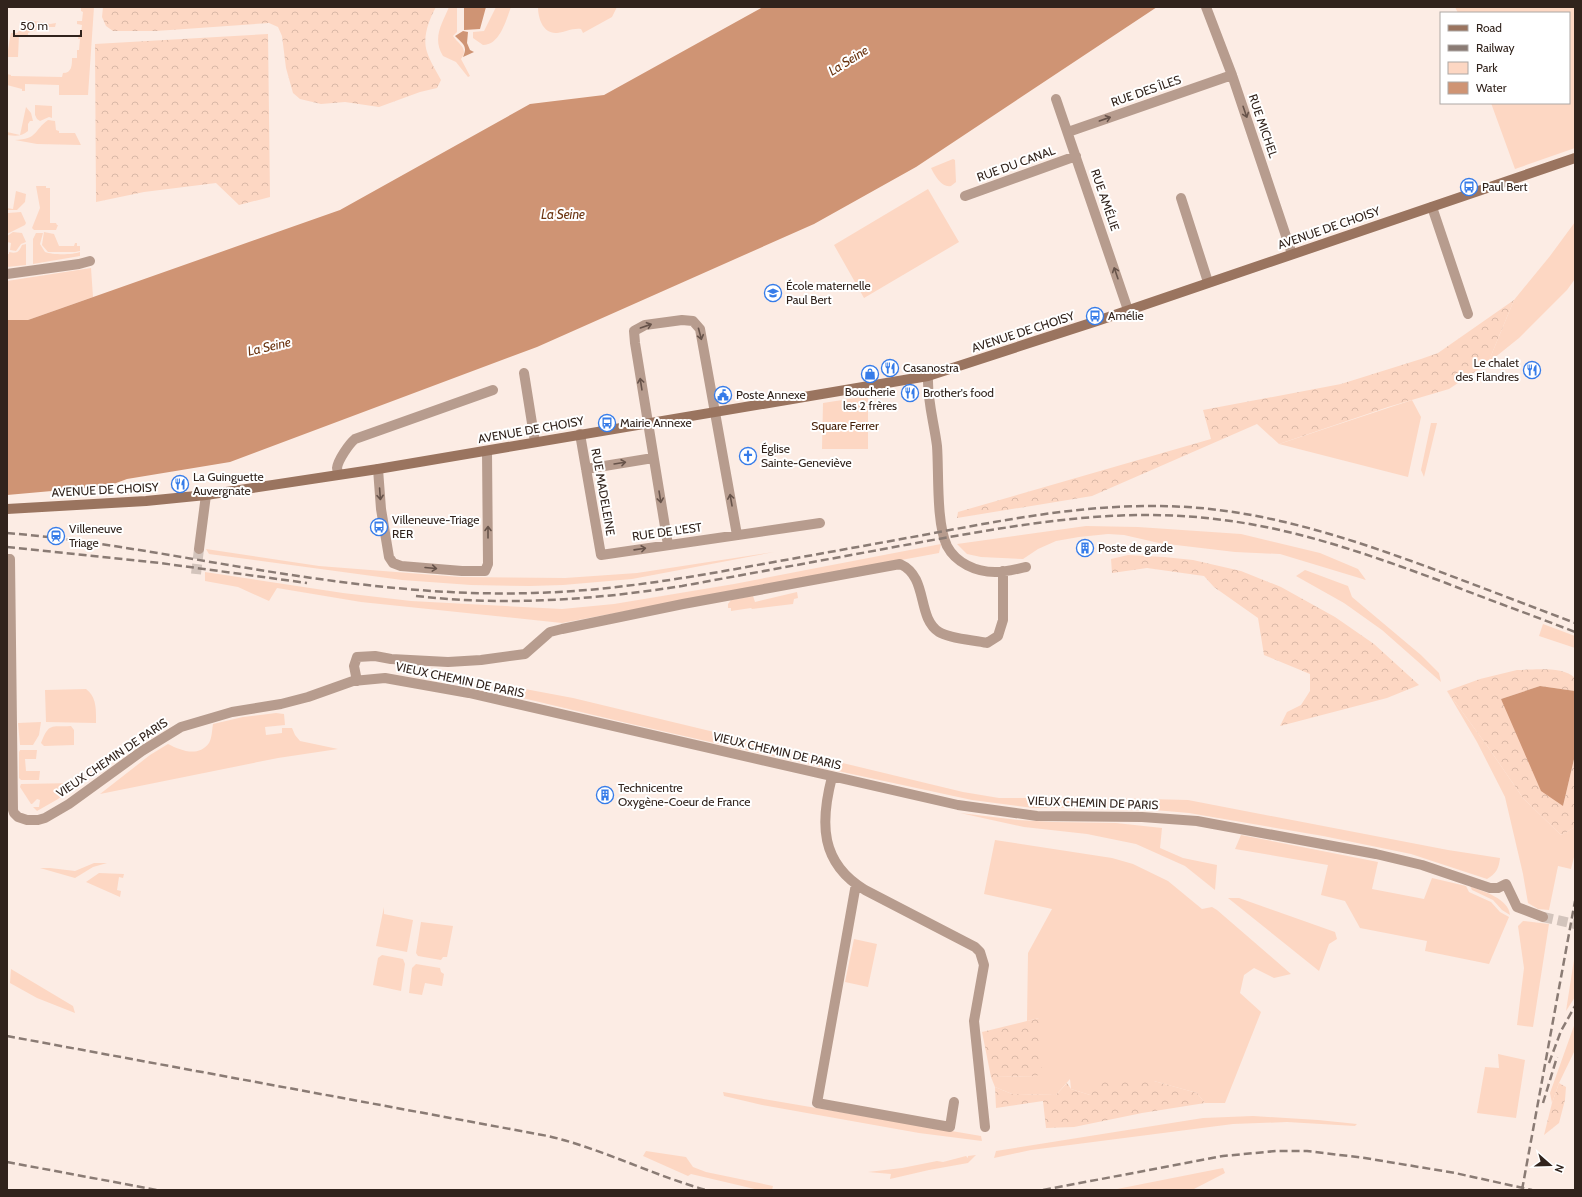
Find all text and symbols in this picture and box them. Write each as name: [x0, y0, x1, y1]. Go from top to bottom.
scale bar: [14, 12, 81, 38]
legend: [1440, 12, 1570, 104]
text: 50 m: [20, 18, 48, 33]
text: Road: [1476, 20, 1502, 35]
text: Railway: [1476, 40, 1514, 55]
water label: La Seine: [825, 42, 871, 78]
text: Park: [1476, 60, 1498, 75]
street label: RUE DES ÎLES: [1109, 72, 1183, 110]
text: Water: [1476, 80, 1507, 95]
street label: RUE MICHEL: [1246, 92, 1281, 160]
one-way arrow: [1241, 106, 1249, 118]
one-way arrow: [1098, 115, 1111, 122]
street label: RUE DU CANAL: [975, 142, 1057, 185]
street label: RUE AMÉLIE: [1088, 167, 1123, 233]
bus stop icon: Paul Bert: [1459, 177, 1479, 197]
place label: Paul Bert: [1482, 179, 1527, 194]
street label: AVENUE DE CHOISY: [1276, 203, 1382, 252]
water label: La Seine: [541, 206, 585, 222]
one-way arrow: [1111, 267, 1119, 279]
place label: École maternelle Paul Bert: [786, 278, 871, 307]
school or university icon: École maternelle Paul Bert: [763, 283, 783, 303]
bus stop icon: Amélie: [1085, 306, 1105, 326]
street label: AVENUE DE CHOISY: [969, 308, 1076, 355]
place label: Amélie: [1108, 308, 1144, 323]
one-way arrow: [639, 322, 652, 329]
one-way arrow: [697, 327, 704, 340]
water label: La Seine: [246, 333, 292, 359]
place label: Le chalet des Flandres: [1456, 355, 1519, 384]
restaurant icon: Casanostra: [880, 358, 900, 378]
place label: Casanostra: [903, 360, 959, 375]
restaurant icon: Le chalet des Flandres: [1522, 360, 1542, 380]
shop icon: Boucherie les 2 frères: [860, 364, 880, 384]
one-way arrow: [637, 378, 645, 391]
restaurant icon: Brother's food: [900, 383, 920, 403]
place label: Boucherie les 2 frères: [843, 384, 897, 413]
public building icon: Poste Annexe: [713, 385, 733, 405]
place label: Brother's food: [923, 385, 994, 400]
place label: Poste Annexe: [736, 387, 806, 402]
street label: AVENUE DE CHOISY: [477, 413, 585, 446]
bus stop icon: Mairie Annexe: [597, 413, 617, 433]
place label: Mairie Annexe: [620, 415, 692, 430]
park label: Square Ferrer: [811, 418, 879, 433]
place label: Église Sainte-Geneviève: [761, 441, 852, 470]
church icon: Église Sainte-Geneviève: [738, 446, 758, 466]
street label: RUE MADELEINE: [588, 447, 619, 537]
one-way arrow: [613, 459, 626, 467]
place label: La Guinguette Auvergnate: [193, 469, 264, 498]
restaurant icon: La Guinguette Auvergnate: [170, 474, 190, 494]
street label: AVENUE DE CHOISY: [51, 479, 159, 500]
one-way arrow: [377, 487, 384, 500]
one-way arrow: [656, 490, 664, 503]
one-way arrow: [727, 494, 735, 507]
place label: Villeneuve-Triage RER: [392, 512, 479, 541]
bus stop icon: Villeneuve-Triage RER: [369, 517, 389, 537]
street label: RUE DE L'EST: [631, 519, 703, 544]
place label: Villeneuve Triage: [69, 521, 122, 550]
station icon: Villeneuve Triage: [46, 526, 66, 546]
one-way arrow: [484, 526, 492, 539]
building icon: Poste de garde: [1075, 538, 1095, 558]
place label: Poste de garde: [1098, 540, 1173, 555]
one-way arrow: [633, 545, 646, 553]
one-way arrow: [424, 565, 437, 572]
street label: VIEUX CHEMIN DE PARIS: [394, 659, 526, 700]
street label: VIEUX CHEMIN DE PARIS: [53, 715, 170, 800]
street label: VIEUX CHEMIN DE PARIS: [712, 728, 843, 773]
place label: Technicentre Oxygène-Coeur de France: [618, 780, 751, 809]
building icon: Technicentre Oxygène-Coeur de France: [595, 785, 615, 805]
street label: VIEUX CHEMIN DE PARIS: [1027, 793, 1159, 812]
north arrow: [1530, 1145, 1570, 1185]
text: N: [1551, 1162, 1567, 1174]

